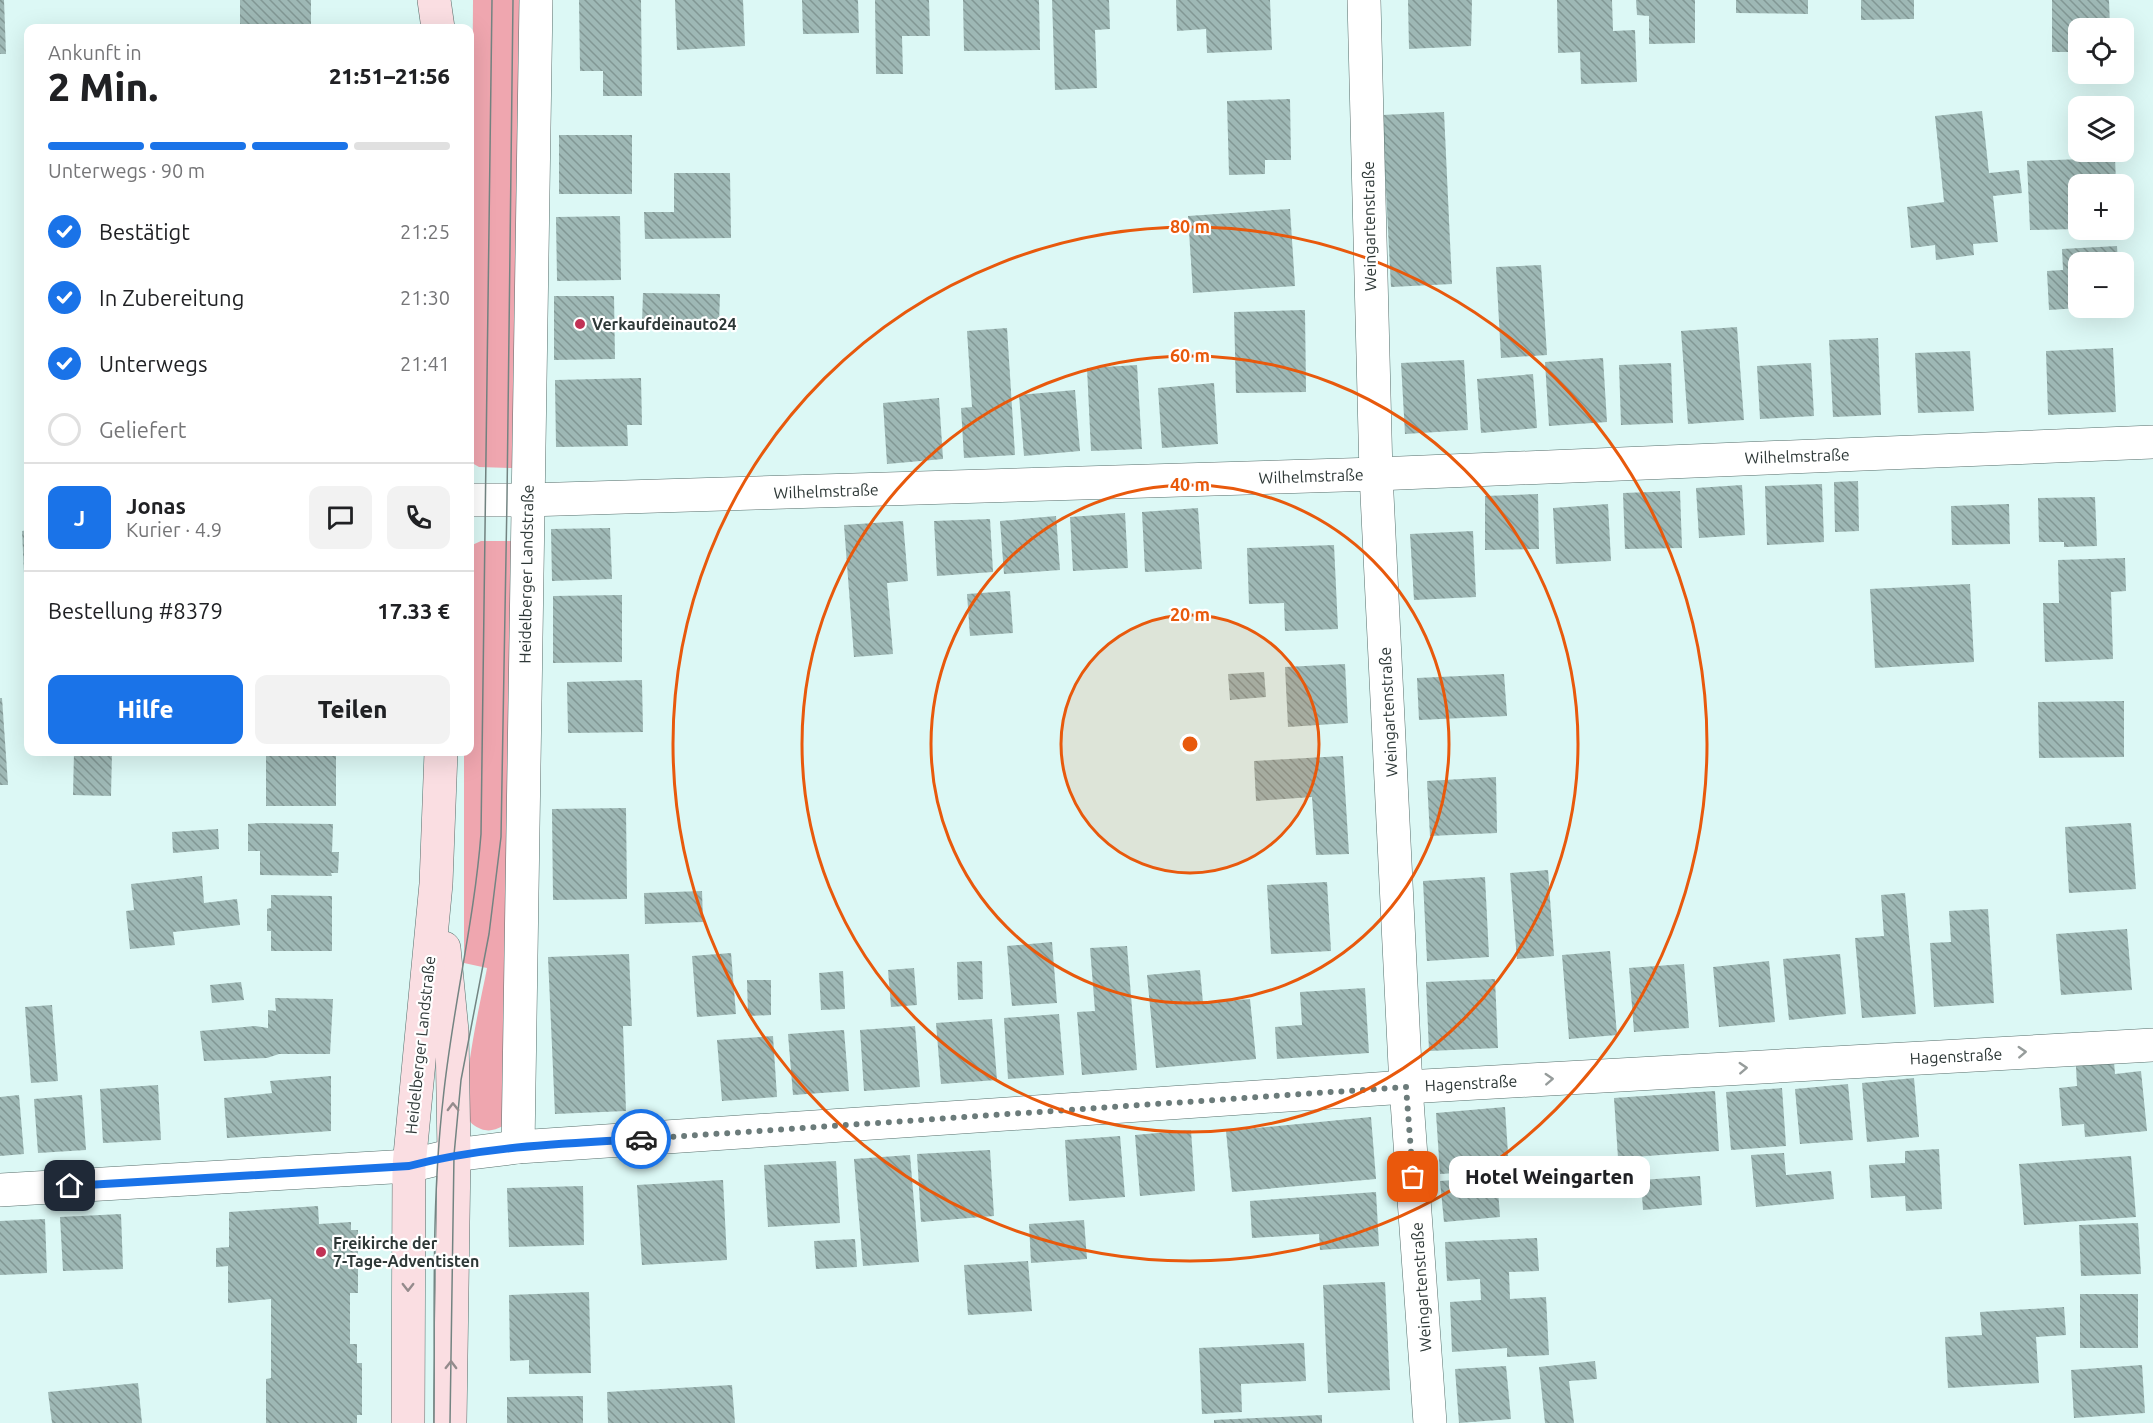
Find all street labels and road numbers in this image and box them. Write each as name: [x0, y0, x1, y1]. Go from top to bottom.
street label: Weingartenstraße: [1359, 161, 1379, 291]
street label: Wilhelmstraße: [1744, 445, 1850, 467]
street label: Wilhelmstraße: [1258, 465, 1364, 487]
street label: Wilhelmstraße: [773, 480, 879, 502]
street label: Heidelberger Landstraße: [515, 484, 537, 664]
street label: Weingartenstraße: [1376, 647, 1400, 777]
street label: Heidelberger Landstraße: [402, 955, 438, 1135]
street label: Hagenstraße: [1909, 1045, 2003, 1067]
street label: Hagenstraße: [1424, 1072, 1518, 1094]
street label: Weingartenstraße: [1407, 1221, 1435, 1353]

